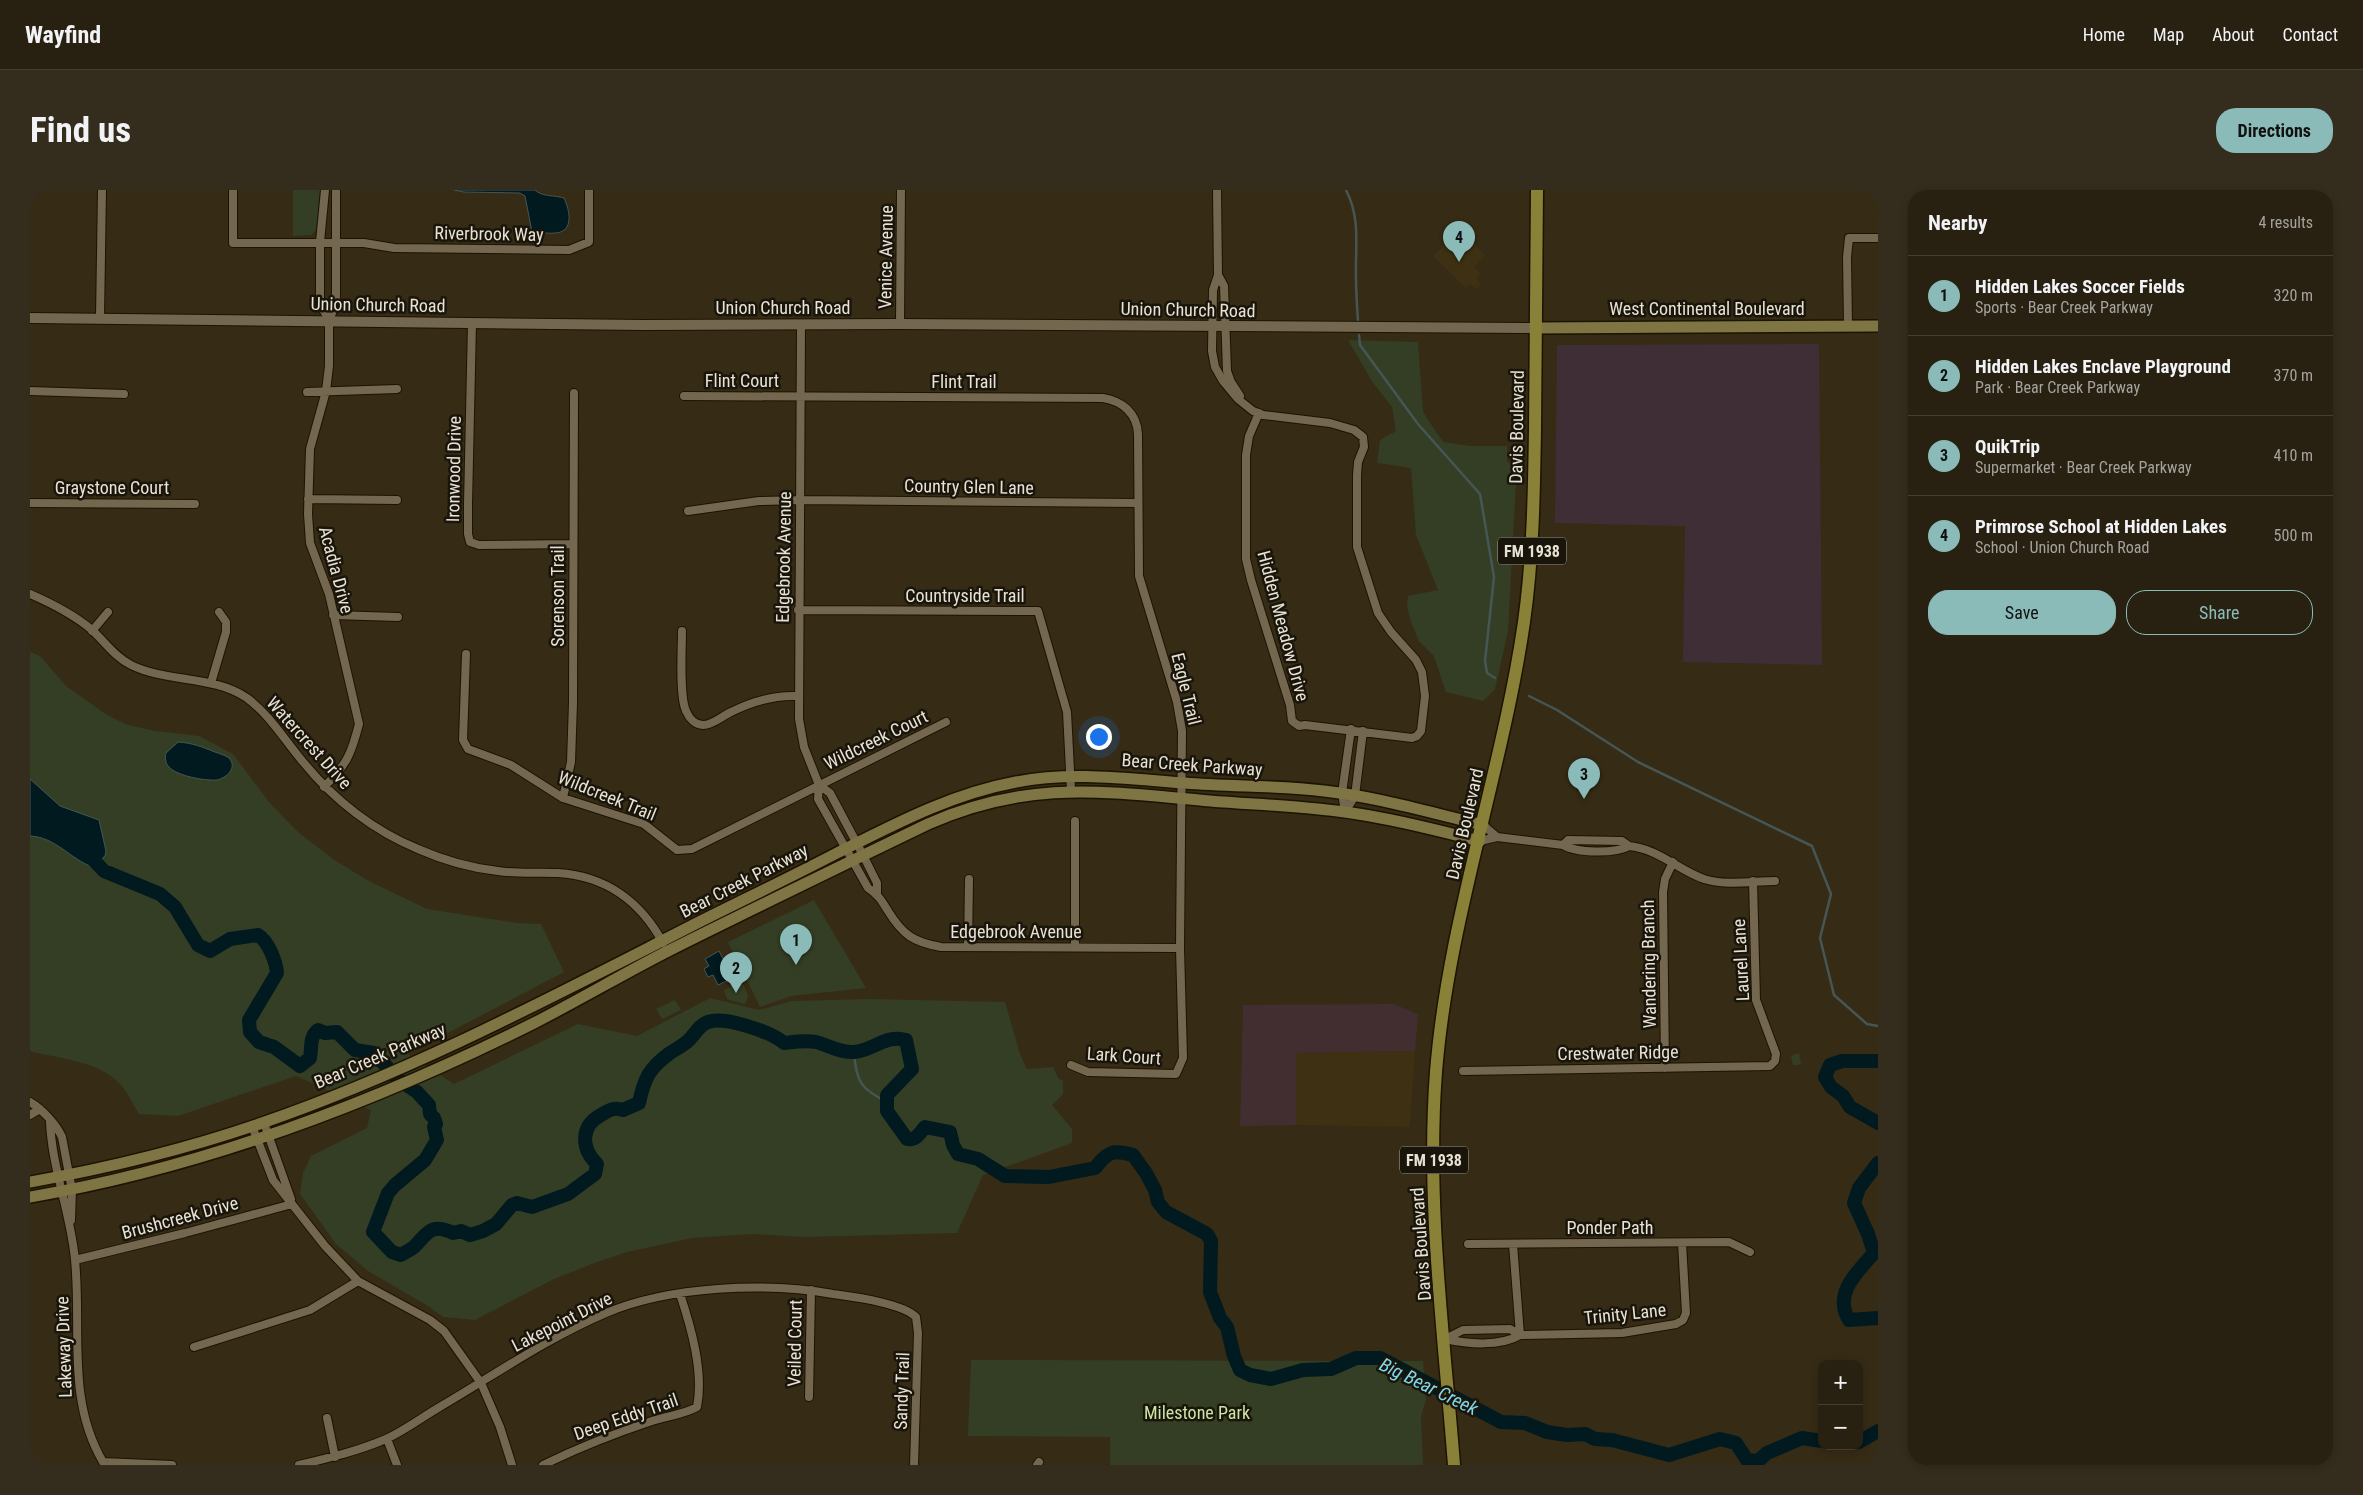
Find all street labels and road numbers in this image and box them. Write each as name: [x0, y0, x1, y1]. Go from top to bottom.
street label: Venice Avenue: [874, 205, 897, 309]
street label: Riverbrook Way: [434, 222, 544, 245]
street label: Union Church Road: [310, 293, 446, 316]
street label: Union Church Road: [715, 297, 851, 318]
street label: Union Church Road: [1120, 298, 1256, 321]
street label: West Continental Boulevard: [1609, 298, 1805, 319]
street label: Flint Court: [705, 370, 779, 391]
street label: Davis Boulevard: [1505, 370, 1528, 484]
street label: Flint Trail: [931, 371, 997, 392]
street label: Ironwood Drive: [442, 416, 465, 522]
street label: Country Glen Lane: [904, 475, 1034, 498]
street label: Graystone Court: [55, 477, 169, 498]
street label: Edgebrook Avenue: [772, 491, 795, 623]
street label: Acadia Drive: [315, 524, 358, 616]
road number: FM 1938: [1498, 538, 1566, 564]
street label: Sorenson Trail: [547, 545, 568, 647]
street label: Hidden Meadow Drive: [1253, 548, 1314, 703]
street label: Countryside Trail: [905, 585, 1025, 606]
street label: Eagle Trail: [1167, 651, 1206, 727]
street label: Watercrest Drive: [262, 692, 356, 793]
street label: Wildcreek Court: [820, 705, 931, 774]
street label: Bear Creek Parkway: [1121, 749, 1264, 780]
street label: Wildcreek Trail: [555, 766, 659, 825]
street label: Davis Boulevard: [1442, 766, 1487, 881]
street label: Bear Creek Parkway: [676, 839, 812, 922]
street label: Wandering Branch: [1637, 899, 1660, 1029]
street label: Laurel Lane: [1728, 918, 1753, 1002]
street label: Edgebrook Avenue: [950, 921, 1082, 942]
street label: Bear Creek Parkway: [311, 1018, 449, 1093]
street label: Crestwater Ridge: [1557, 1041, 1679, 1064]
street label: Lark Court: [1086, 1042, 1162, 1069]
road number: FM 1938: [1400, 1146, 1468, 1174]
street label: Davis Boulevard: [1406, 1187, 1435, 1301]
street label: Brushcreek Drive: [119, 1192, 240, 1243]
street label: Ponder Path: [1566, 1217, 1654, 1238]
street label: Lakepoint Drive: [508, 1287, 615, 1356]
street label: Lakeway Drive: [51, 1296, 76, 1398]
street label: Veiled Court: [783, 1299, 806, 1387]
street label: Trinity Lane: [1583, 1299, 1667, 1328]
street label: Sandy Trail: [890, 1352, 913, 1430]
street label: Deep Eddy Trail: [571, 1389, 681, 1444]

